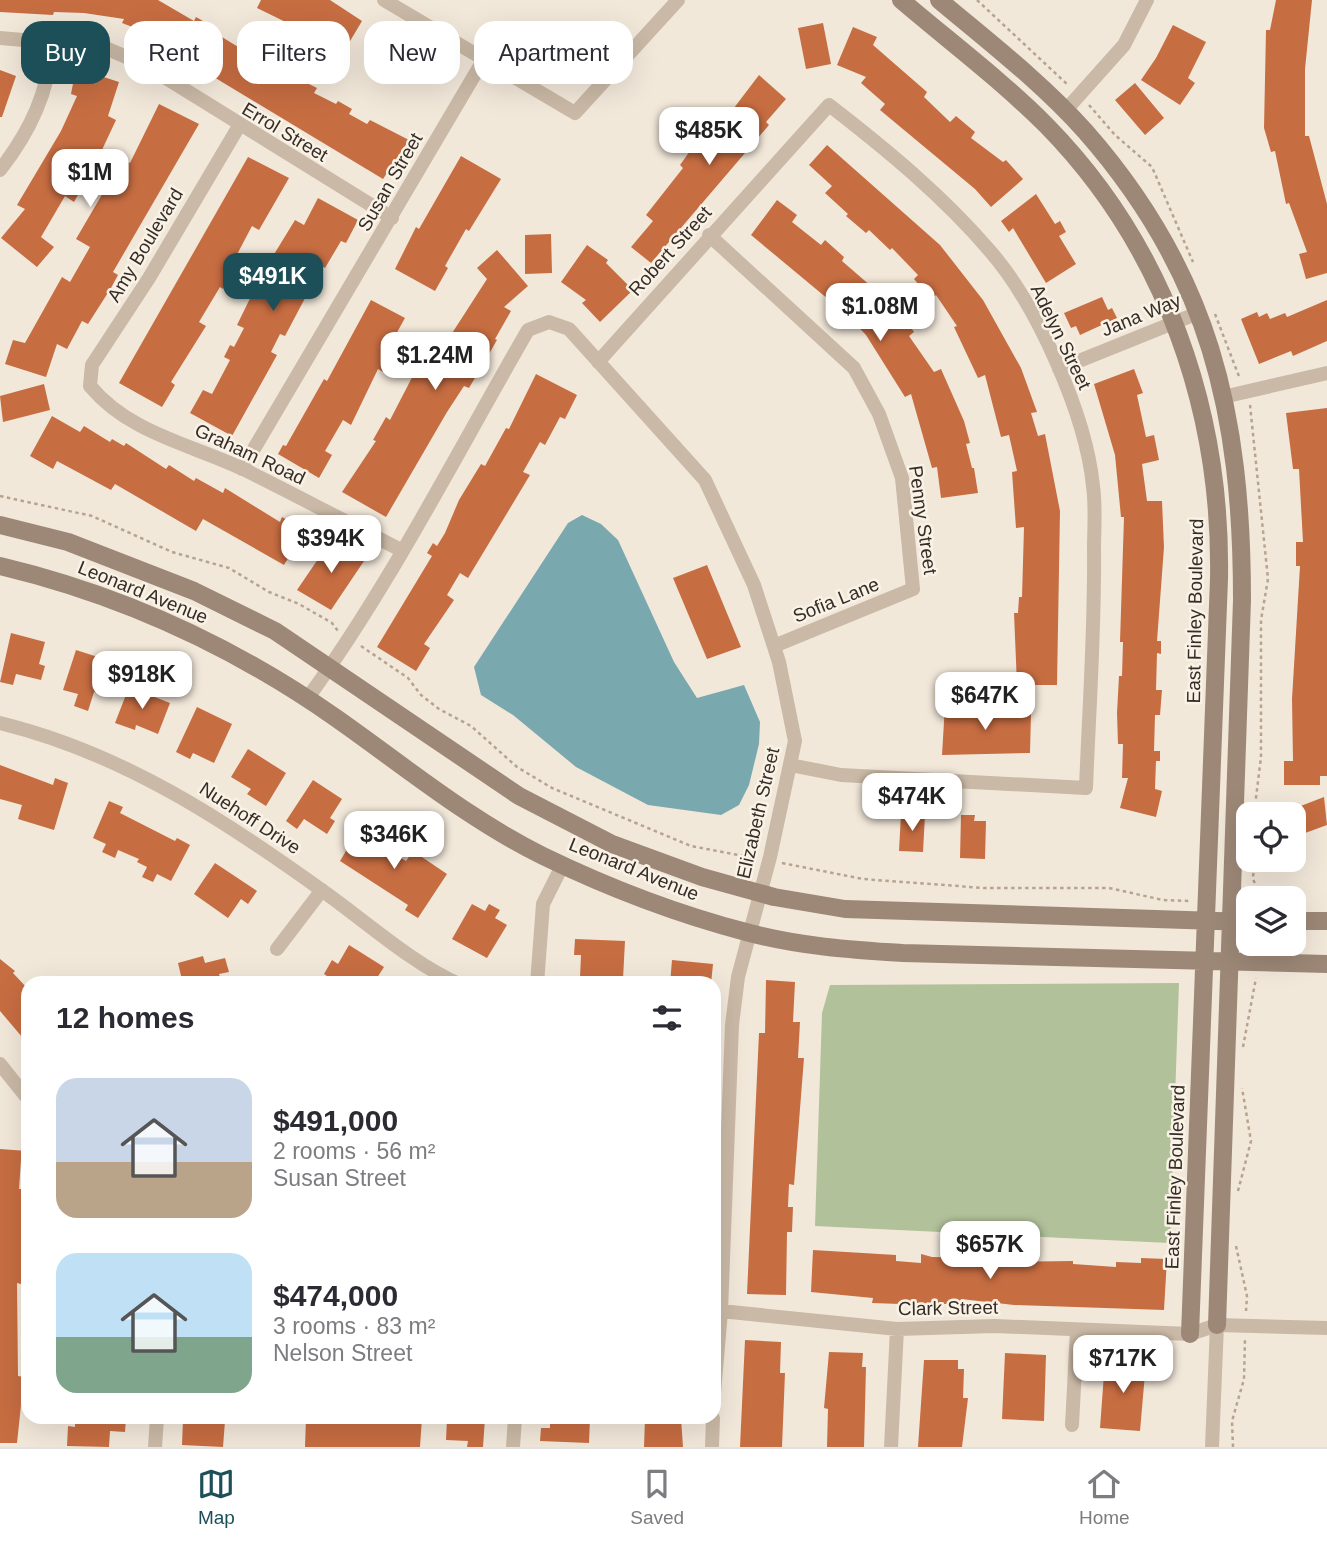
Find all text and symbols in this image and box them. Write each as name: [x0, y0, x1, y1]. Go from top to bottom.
chip: Buy: [21, 21, 110, 84]
chip: Rent: [124, 21, 223, 84]
chip: Filters: [237, 21, 350, 84]
chip: New: [364, 21, 460, 84]
chip: Apartment: [474, 21, 633, 84]
street label: Errol Street: [238, 98, 332, 166]
pin: $485K: [660, 108, 758, 167]
text: $485K: [675, 117, 743, 143]
street label: Susan Street: [353, 129, 427, 235]
pin: $1M: [56, 150, 124, 209]
text: $1M: [68, 159, 112, 185]
street label: Amy Boulevard: [103, 184, 187, 306]
street label: Robert Street: [624, 201, 716, 300]
pin: $491K: [224, 254, 322, 313]
text: $491K: [239, 263, 307, 289]
street label: Adelyn Street: [1027, 281, 1096, 394]
pin: $1.08M: [823, 284, 937, 343]
street label: Jana Way: [1098, 289, 1184, 340]
text: $1.08M: [842, 293, 918, 319]
pin: $1.24M: [378, 332, 492, 392]
text: $1.24M: [397, 342, 473, 368]
street label: Graham Road: [191, 419, 309, 489]
street label: Penny Street: [905, 464, 941, 577]
pin: $394K: [282, 516, 380, 575]
street label: East Finley Boulevard: [1183, 518, 1207, 704]
text: $394K: [297, 525, 365, 551]
street label: Leonard Avenue: [75, 556, 211, 628]
street label: Sofia Lane: [790, 573, 882, 627]
pin: $918K: [93, 652, 191, 711]
text: $918K: [108, 661, 176, 687]
pin: $647K: [936, 672, 1034, 732]
text: $647K: [951, 682, 1019, 708]
street label: Elizabeth Street: [733, 745, 783, 881]
pin: $474K: [863, 774, 961, 833]
street label: Nuehoff Drive: [196, 778, 304, 858]
text: $474K: [878, 783, 946, 809]
map controls: [1236, 802, 1306, 956]
button: locate: [1236, 802, 1306, 872]
pin: $346K: [345, 812, 443, 871]
text: $346K: [360, 821, 428, 847]
street label: Leonard Avenue: [566, 833, 702, 905]
button: layers: [1236, 886, 1306, 956]
icon: filters: [648, 999, 686, 1037]
text: 12 homes: [56, 1001, 194, 1034]
street label: East Finley Boulevard: [1161, 1084, 1189, 1270]
text: $491,000: [273, 1104, 398, 1137]
icon: home: [112, 1106, 196, 1190]
text: 2 rooms · 56 m²: [273, 1138, 435, 1164]
text: Susan Street: [273, 1165, 406, 1191]
pin: $657K: [941, 1222, 1039, 1281]
text: $657K: [956, 1231, 1024, 1257]
text: $474,000: [273, 1279, 398, 1312]
icon: home: [112, 1281, 196, 1365]
street label: Clark Street: [898, 1297, 999, 1319]
text: 3 rooms · 83 m²: [273, 1313, 435, 1339]
pin: $717K: [1074, 1336, 1172, 1395]
text: Nelson Street: [273, 1340, 412, 1366]
text: $717K: [1089, 1345, 1157, 1371]
tab: Map: [197, 1465, 235, 1529]
tab: Saved: [630, 1465, 684, 1529]
tab: Home: [1079, 1465, 1130, 1529]

